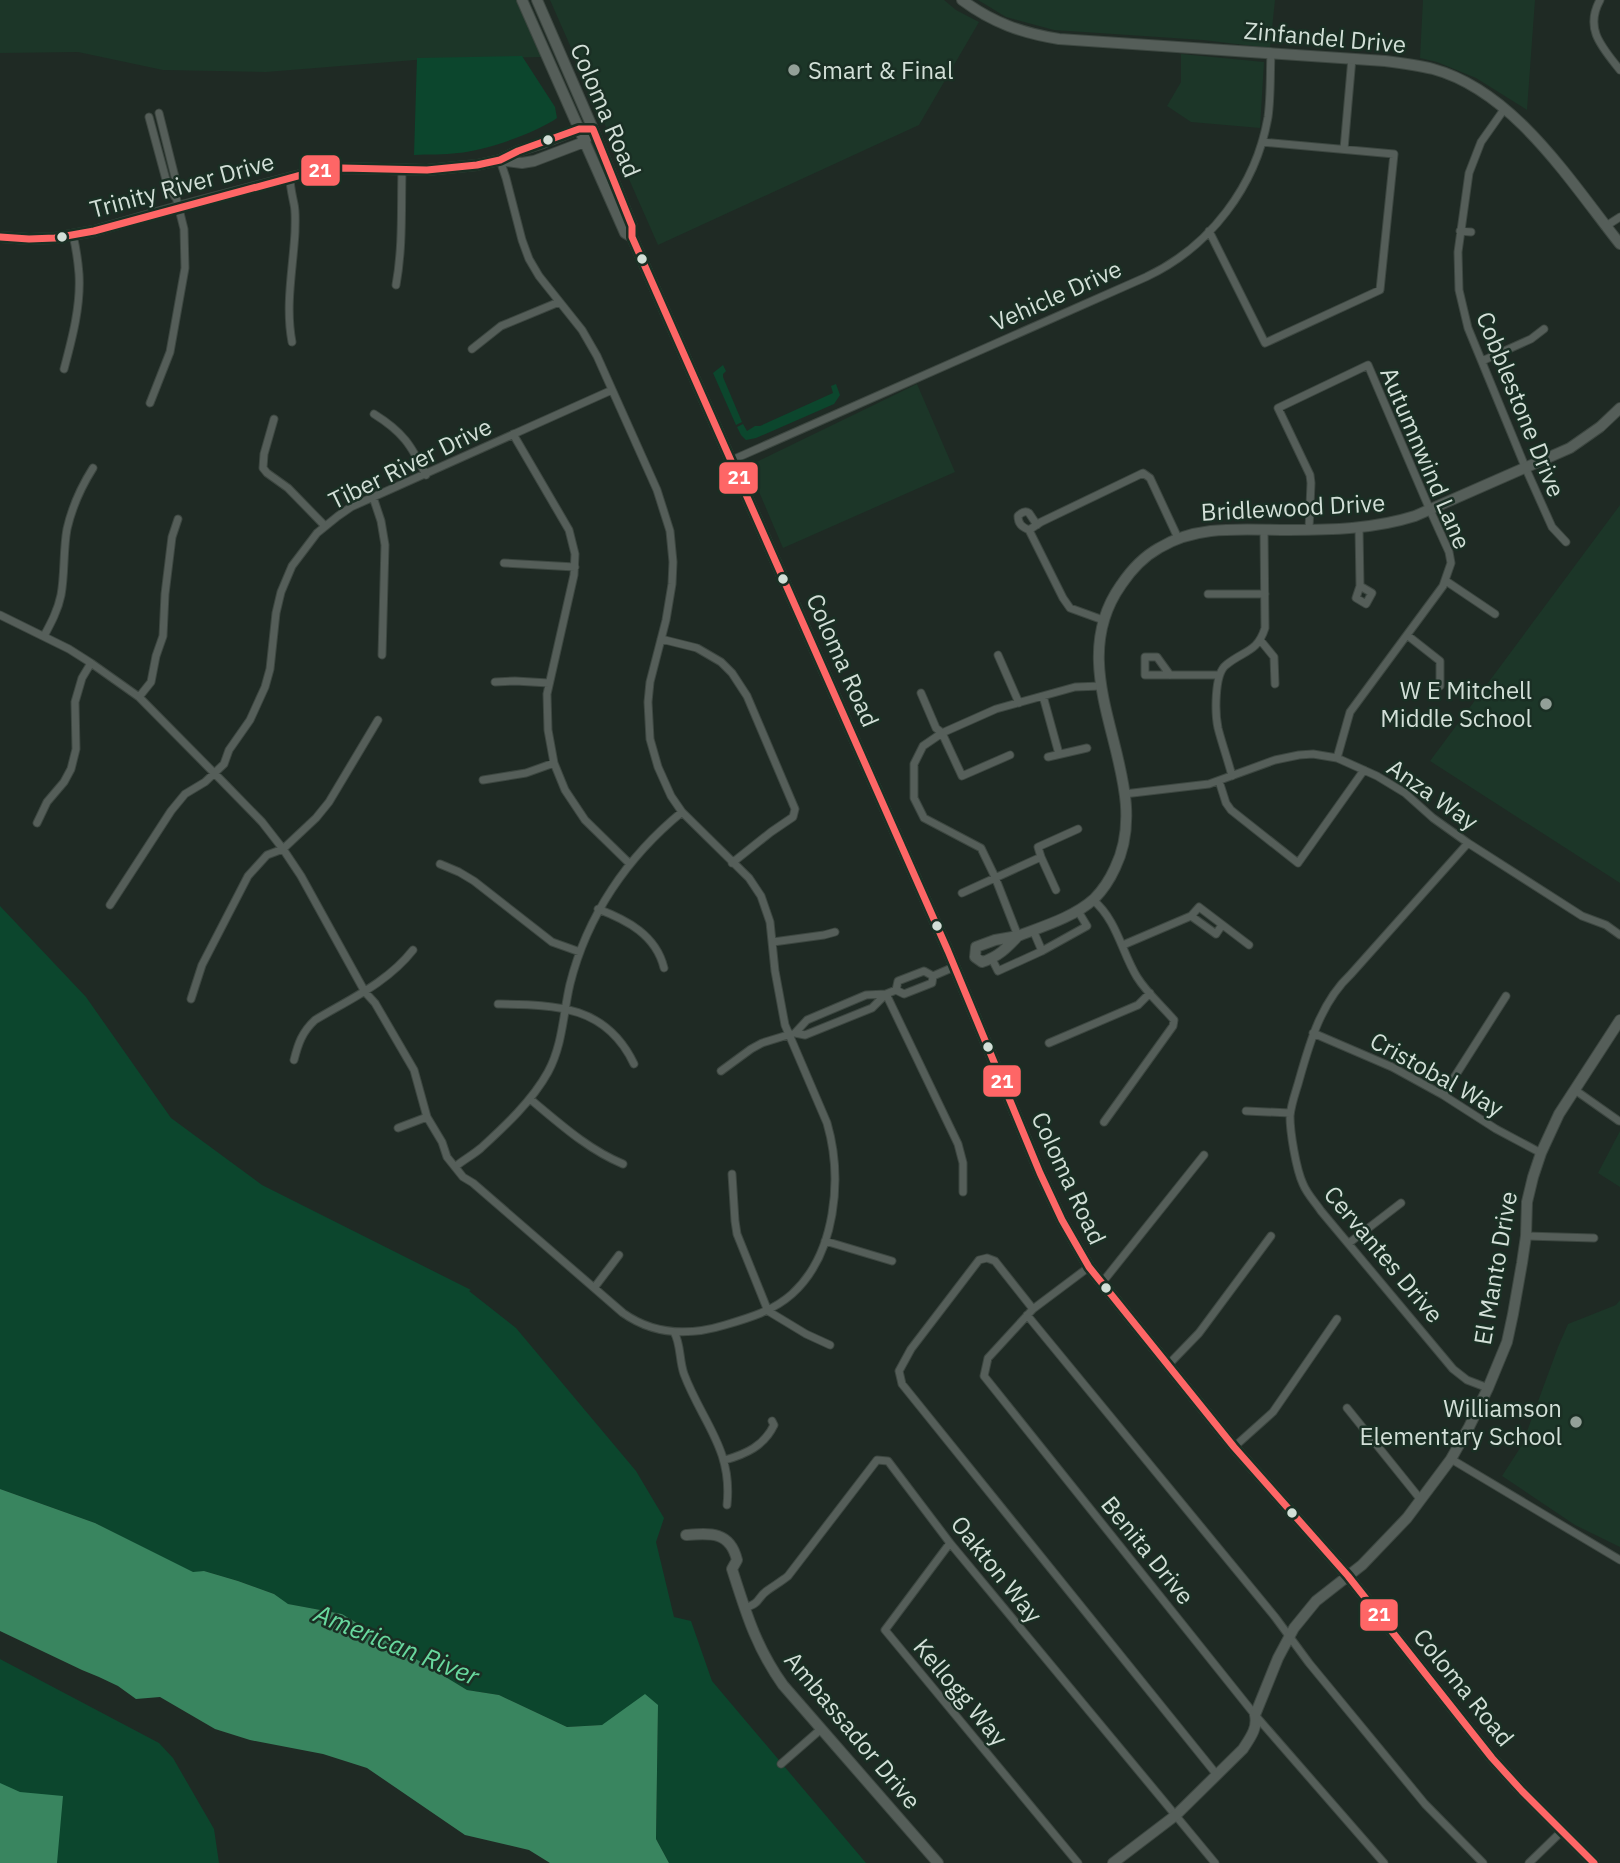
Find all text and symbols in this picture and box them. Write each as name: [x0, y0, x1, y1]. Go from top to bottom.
street label: Zinfandel Drive: [1243, 14, 1407, 60]
street label: Coloma Road: [563, 38, 649, 182]
place label: Smart & Final: [808, 54, 953, 86]
marker: Smart & Final: [786, 62, 802, 78]
unlabelled marker: [541, 133, 555, 147]
street label: Trinity River Drive: [86, 145, 278, 225]
line badge: 21: [300, 154, 341, 187]
text: 21: [309, 158, 332, 182]
unlabelled marker: [55, 230, 69, 244]
unlabelled marker: [635, 252, 649, 266]
street label: Vehicle Drive: [986, 252, 1126, 338]
street label: Cobblestone Drive: [1469, 307, 1573, 501]
street label: Autumnwind Lane: [1373, 362, 1479, 554]
street label: Tiber River Drive: [323, 410, 497, 516]
line badge: 21: [718, 461, 759, 495]
text: 21: [728, 465, 751, 489]
street label: Bridlewood Drive: [1200, 486, 1386, 528]
unlabelled marker: [776, 572, 790, 586]
street label: Coloma Road: [799, 588, 887, 732]
place label: W E Mitchell Middle School: [1380, 674, 1532, 734]
marker: W E Mitchell Middle School: [1538, 696, 1554, 712]
street label: Anza Way: [1381, 751, 1485, 837]
unlabelled marker: [930, 919, 944, 933]
street label: Cristobal Way: [1365, 1024, 1509, 1124]
unlabelled marker: [981, 1040, 995, 1054]
line badge: 21: [982, 1064, 1022, 1098]
text: 21: [991, 1069, 1014, 1093]
street label: Coloma Road: [1024, 1106, 1114, 1250]
street label: Cervantes Drive: [1317, 1179, 1451, 1329]
street label: El Manto Drive: [1466, 1189, 1524, 1347]
unlabelled marker: [1099, 1281, 1113, 1295]
place label: Williamson Elementary School: [1360, 1392, 1562, 1452]
marker: Williamson Elementary School: [1568, 1414, 1584, 1430]
street label: Benita Drive: [1094, 1489, 1202, 1611]
unlabelled marker: [1285, 1506, 1299, 1520]
street label: Oakton Way: [944, 1509, 1050, 1629]
water label: American River: [309, 1595, 486, 1693]
line badge: 21: [1359, 1598, 1399, 1632]
text: 21: [1368, 1602, 1391, 1626]
street label: Coloma Road: [1407, 1621, 1521, 1753]
street label: Kellogg Way: [907, 1632, 1015, 1752]
street label: Ambassador Drive: [778, 1644, 928, 1816]

